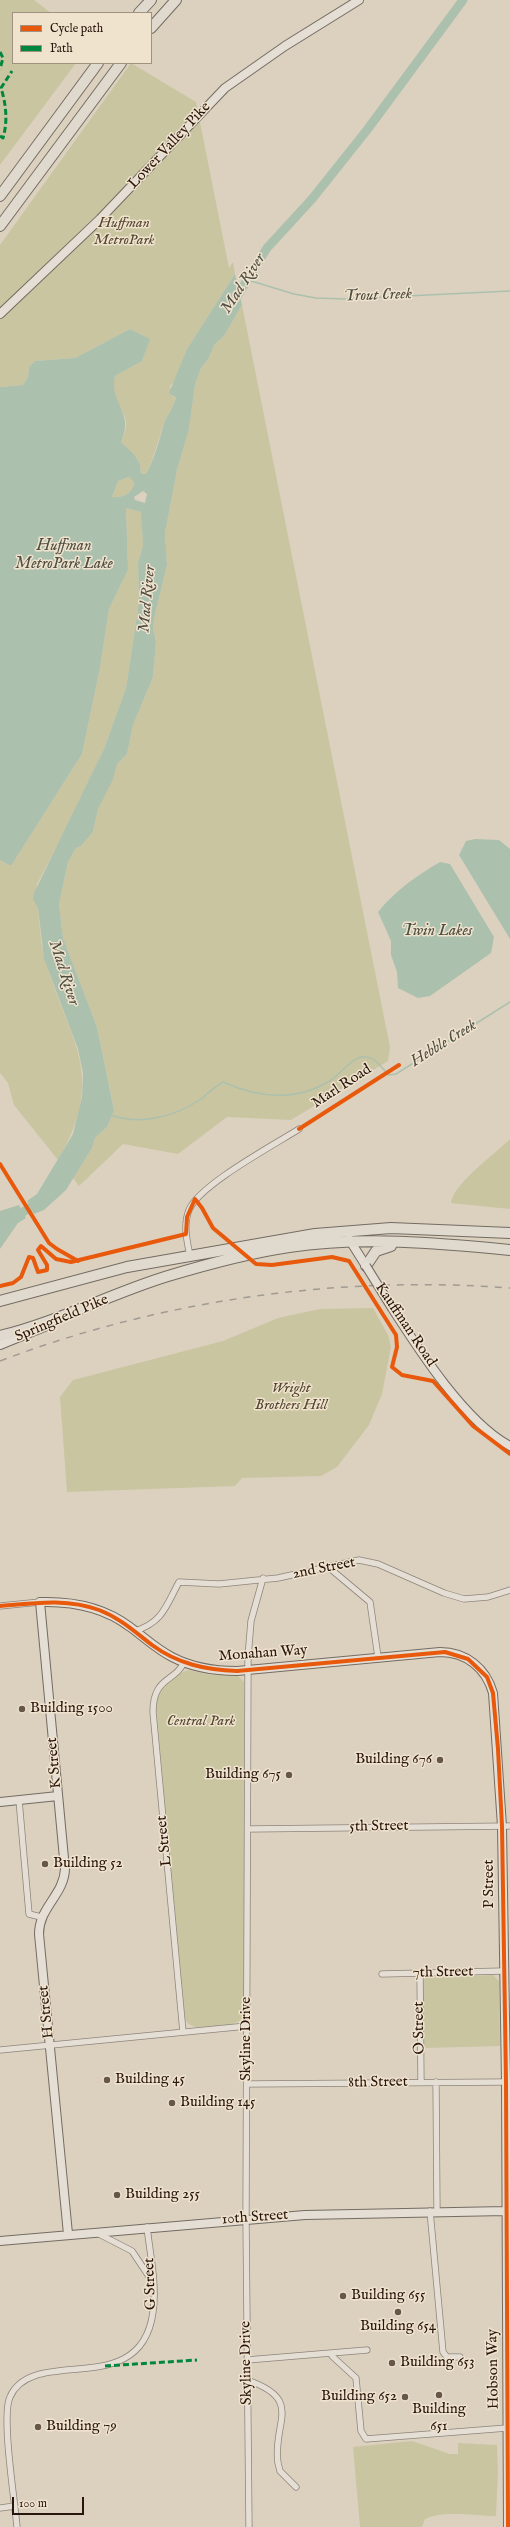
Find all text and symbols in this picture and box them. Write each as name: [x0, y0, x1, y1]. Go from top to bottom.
legend: [12, 12, 152, 64]
text: Cycle path: [50, 21, 103, 36]
text: Path: [50, 41, 73, 56]
street label: Lower Valley Pike: [125, 99, 215, 193]
park label: Huffman MetroPark: [94, 215, 154, 250]
water label: Mad River: [218, 250, 270, 318]
water label: Trout Creek: [344, 285, 412, 307]
water label: Huffman MetroPark Lake: [15, 537, 113, 575]
water label: Mad River: [135, 565, 161, 633]
water label: Twin Lakes: [402, 922, 472, 942]
water label: Mad River: [43, 938, 83, 1008]
water label: Hebble Creek: [408, 1016, 480, 1072]
street label: Marl Road: [309, 1061, 375, 1113]
street label: Kauffman Road: [370, 1280, 440, 1370]
street label: Springfield Pike: [13, 1291, 111, 1347]
park label: Wright Brothers Hill: [255, 1380, 327, 1415]
street label: 2nd Street: [291, 1554, 357, 1584]
street label: Monahan Way: [218, 1642, 308, 1666]
place label: Building 1500: [30, 1700, 113, 1718]
marker: Building 1500: [17, 1704, 27, 1714]
park label: Central Park: [167, 1713, 235, 1731]
street label: K Street: [44, 1737, 66, 1789]
place label: Building 676: [355, 1751, 432, 1769]
marker: Building 676: [435, 1755, 445, 1765]
place label: Building 675: [205, 1766, 281, 1784]
marker: Building 675: [284, 1770, 294, 1780]
street label: L Street: [153, 1815, 177, 1867]
street label: 5th Street: [349, 1817, 409, 1837]
place label: Building 52: [53, 1855, 123, 1873]
marker: Building 52: [40, 1859, 50, 1869]
street label: P Street: [481, 1859, 499, 1909]
street label: 7th Street: [413, 1963, 473, 1983]
street label: H Street: [35, 1984, 59, 2040]
street label: Skyline Drive: [238, 1997, 256, 2081]
street label: O Street: [411, 2001, 429, 2055]
place label: Building 45: [115, 2071, 185, 2089]
street label: 8th Street: [348, 2073, 408, 2093]
marker: Building 45: [102, 2075, 112, 2085]
place label: Building 145: [180, 2094, 255, 2112]
marker: Building 145: [167, 2098, 177, 2108]
place label: Building 255: [125, 2186, 200, 2204]
marker: Building 255: [112, 2190, 122, 2200]
street label: 10th Street: [221, 2207, 289, 2229]
street label: G Street: [141, 2257, 161, 2311]
place label: Building 655: [351, 2287, 425, 2305]
marker: Building 655: [338, 2291, 348, 2301]
marker: Building 654: [393, 2307, 403, 2317]
place label: Building 654: [360, 2318, 436, 2336]
street label: Skyline Drive: [237, 2321, 257, 2405]
street label: Hobson Way: [484, 2329, 504, 2409]
place label: Building 653: [400, 2354, 475, 2372]
marker: Building 653: [387, 2358, 397, 2368]
place label: Building 652: [321, 2388, 397, 2406]
marker: Building 651: [434, 2390, 444, 2400]
marker: Building 652: [400, 2392, 410, 2402]
place label: Building 651: [412, 2401, 466, 2436]
place label: Building 79: [46, 2418, 117, 2436]
marker: Building 79: [33, 2422, 43, 2432]
scale bar: [14, 2489, 86, 2515]
text: 100 m: [19, 2496, 47, 2511]

